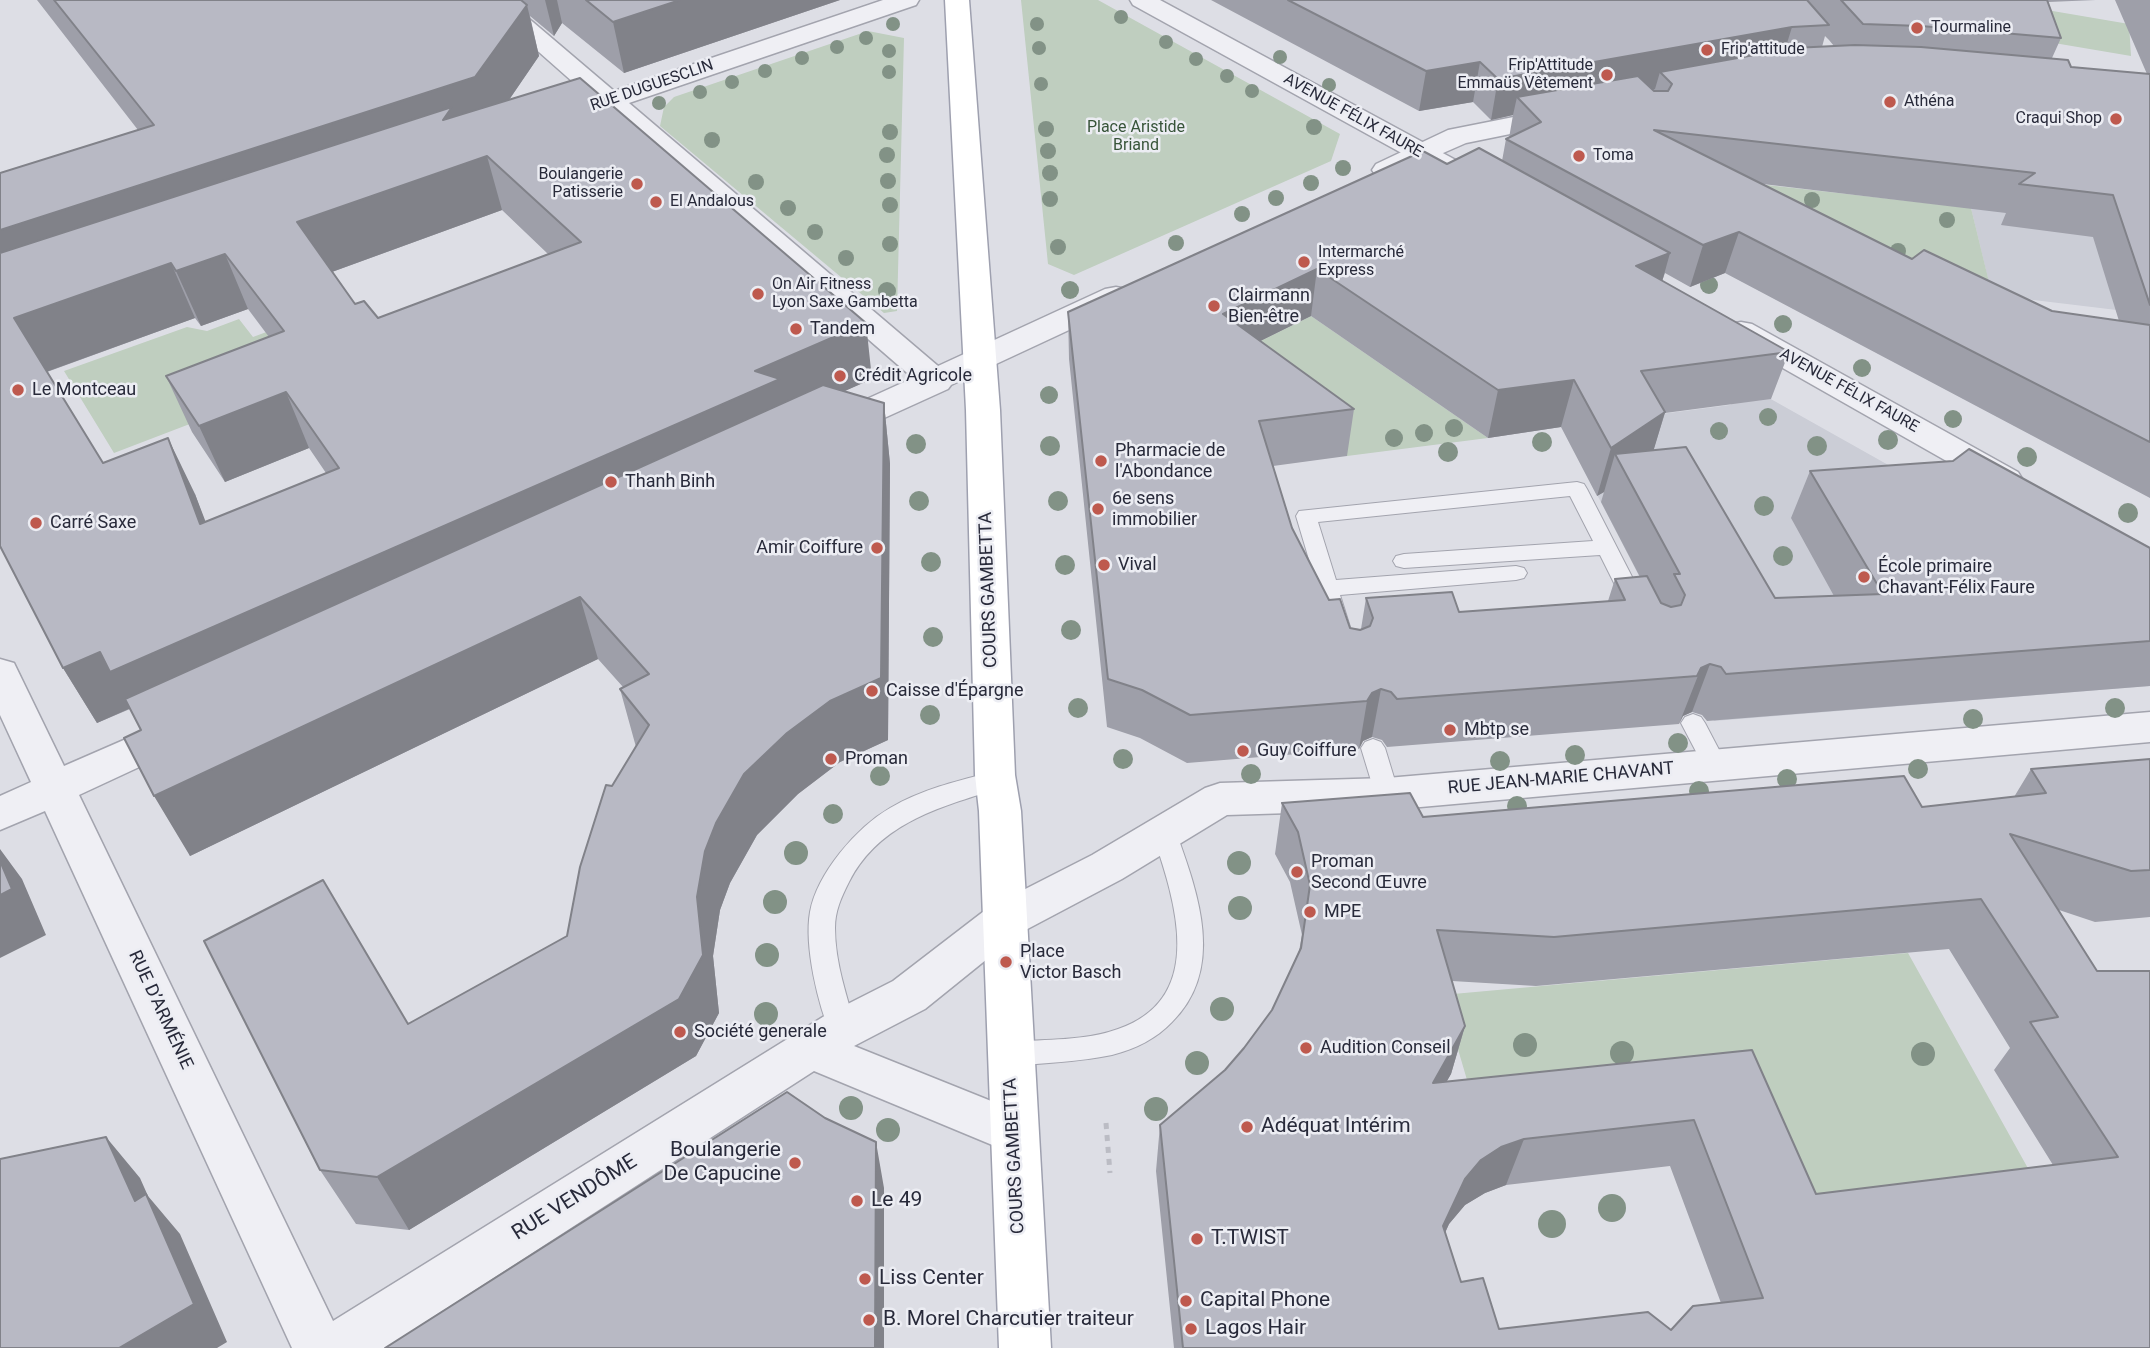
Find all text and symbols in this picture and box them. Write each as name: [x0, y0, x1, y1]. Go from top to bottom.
place label: Tourmaline: [1931, 18, 2011, 38]
marker: Tourmaline: [1909, 20, 1925, 36]
place label: Frip'attitude: [1721, 40, 1805, 60]
marker: Frip'attitude: [1699, 42, 1715, 58]
street label: RUE DUGUESCLIN: [588, 56, 716, 116]
place label: Frip'Attitude Emmaüs Vêtement: [1457, 56, 1593, 94]
marker: Frip'Attitude Emmaüs Vêtement: [1599, 67, 1615, 83]
street label: AVENUE FÉLIX FAURE: [1280, 70, 1426, 162]
place label: Athéna: [1904, 92, 1954, 112]
marker: Athéna: [1882, 94, 1898, 110]
place label: Craqui Shop: [2016, 109, 2102, 129]
marker: Craqui Shop: [2108, 111, 2124, 127]
park label: Place Aristide Briand: [1087, 118, 1185, 156]
place label: Toma: [1593, 146, 1634, 166]
marker: Toma: [1571, 148, 1587, 164]
place label: Boulangerie Patisserie: [538, 165, 623, 203]
marker: Boulangerie Patisserie: [629, 176, 645, 192]
place label: El Andalous: [670, 192, 754, 212]
marker: El Andalous: [648, 194, 664, 210]
place label: Intermarché Express: [1318, 243, 1404, 281]
marker: Intermarché Express: [1296, 254, 1312, 270]
place label: On Air Fitness Lyon Saxe Gambetta: [772, 275, 918, 313]
place label: Clairmann Bien-être: [1228, 285, 1310, 328]
marker: On Air Fitness Lyon Saxe Gambetta: [750, 286, 766, 302]
marker: Clairmann Bien-être: [1206, 298, 1222, 314]
place label: Tandem: [810, 318, 875, 340]
marker: Tandem: [788, 321, 804, 337]
street label: AVENUE FÉLIX FAURE: [1776, 345, 1922, 437]
place label: Crédit Agricole: [854, 365, 972, 387]
marker: Crédit Agricole: [832, 368, 848, 384]
place label: Le Montceau: [32, 379, 136, 401]
marker: Le Montceau: [10, 382, 26, 398]
place label: Pharmacie de l'Abondance: [1115, 440, 1225, 482]
marker: Pharmacie de l'Abondance: [1093, 453, 1109, 469]
place label: Thanh Binh: [625, 471, 715, 493]
marker: Thanh Binh: [603, 474, 619, 490]
place label: 6e sens immobilier: [1112, 488, 1197, 530]
marker: 6e sens immobilier: [1090, 501, 1106, 517]
place label: Carré Saxe: [50, 512, 136, 534]
street label: COURS GAMBETTA: [975, 512, 1003, 668]
marker: Carré Saxe: [28, 515, 44, 531]
place label: Amir Coiffure: [756, 537, 863, 559]
marker: Amir Coiffure: [869, 540, 885, 556]
place label: Vival: [1118, 554, 1157, 576]
place label: École primaire Chavant-Félix Faure: [1878, 556, 2035, 598]
marker: Vival: [1096, 557, 1112, 573]
marker: École primaire Chavant-Félix Faure: [1856, 569, 1872, 585]
place label: Caisse d'Épargne: [886, 680, 1023, 702]
marker: Caisse d'Épargne: [864, 683, 880, 699]
place label: Mbtp se: [1464, 719, 1529, 741]
marker: Mbtp se: [1442, 722, 1458, 738]
place label: Guy Coiffure: [1257, 740, 1356, 762]
marker: Guy Coiffure: [1235, 743, 1251, 759]
place label: Proman: [845, 748, 908, 770]
marker: Proman: [823, 751, 839, 767]
street label: RUE JEAN-MARIE CHAVANT: [1447, 758, 1675, 800]
place label: Proman Second Œuvre: [1311, 851, 1427, 894]
marker: Proman Second Œuvre: [1289, 864, 1305, 880]
place label: MPE: [1324, 901, 1361, 923]
marker: MPE: [1302, 904, 1318, 920]
place label: Place Victor Basch: [1020, 941, 1121, 984]
street label: RUE D’ARMÉNIE: [123, 947, 197, 1073]
marker: Place Victor Basch: [998, 954, 1014, 970]
place label: Société generale: [694, 1021, 827, 1043]
marker: Société generale: [672, 1024, 688, 1040]
place label: Audition Conseil: [1320, 1037, 1451, 1059]
marker: Audition Conseil: [1298, 1040, 1314, 1056]
street label: COURS GAMBETTA: [1000, 1078, 1030, 1234]
place label: Adéquat Intérim: [1261, 1114, 1411, 1140]
marker: Adéquat Intérim: [1239, 1119, 1255, 1135]
place label: Boulangerie De Capucine: [664, 1138, 781, 1188]
street label: RUE VENDÔME: [508, 1150, 642, 1246]
marker: Boulangerie De Capucine: [787, 1155, 803, 1171]
place label: Le 49: [871, 1188, 922, 1214]
marker: Le 49: [849, 1193, 865, 1209]
place label: T.TWIST: [1211, 1226, 1289, 1252]
marker: T.TWIST: [1189, 1231, 1205, 1247]
place label: Liss Center: [879, 1266, 984, 1292]
marker: Liss Center: [857, 1271, 873, 1287]
place label: Capital Phone: [1200, 1288, 1330, 1314]
marker: Capital Phone: [1178, 1293, 1194, 1309]
place label: B. Morel Charcutier traiteur: [883, 1307, 1134, 1333]
marker: B. Morel Charcutier traiteur: [861, 1312, 877, 1328]
place label: Lagos Hair: [1205, 1316, 1306, 1342]
marker: Lagos Hair: [1183, 1321, 1199, 1337]

